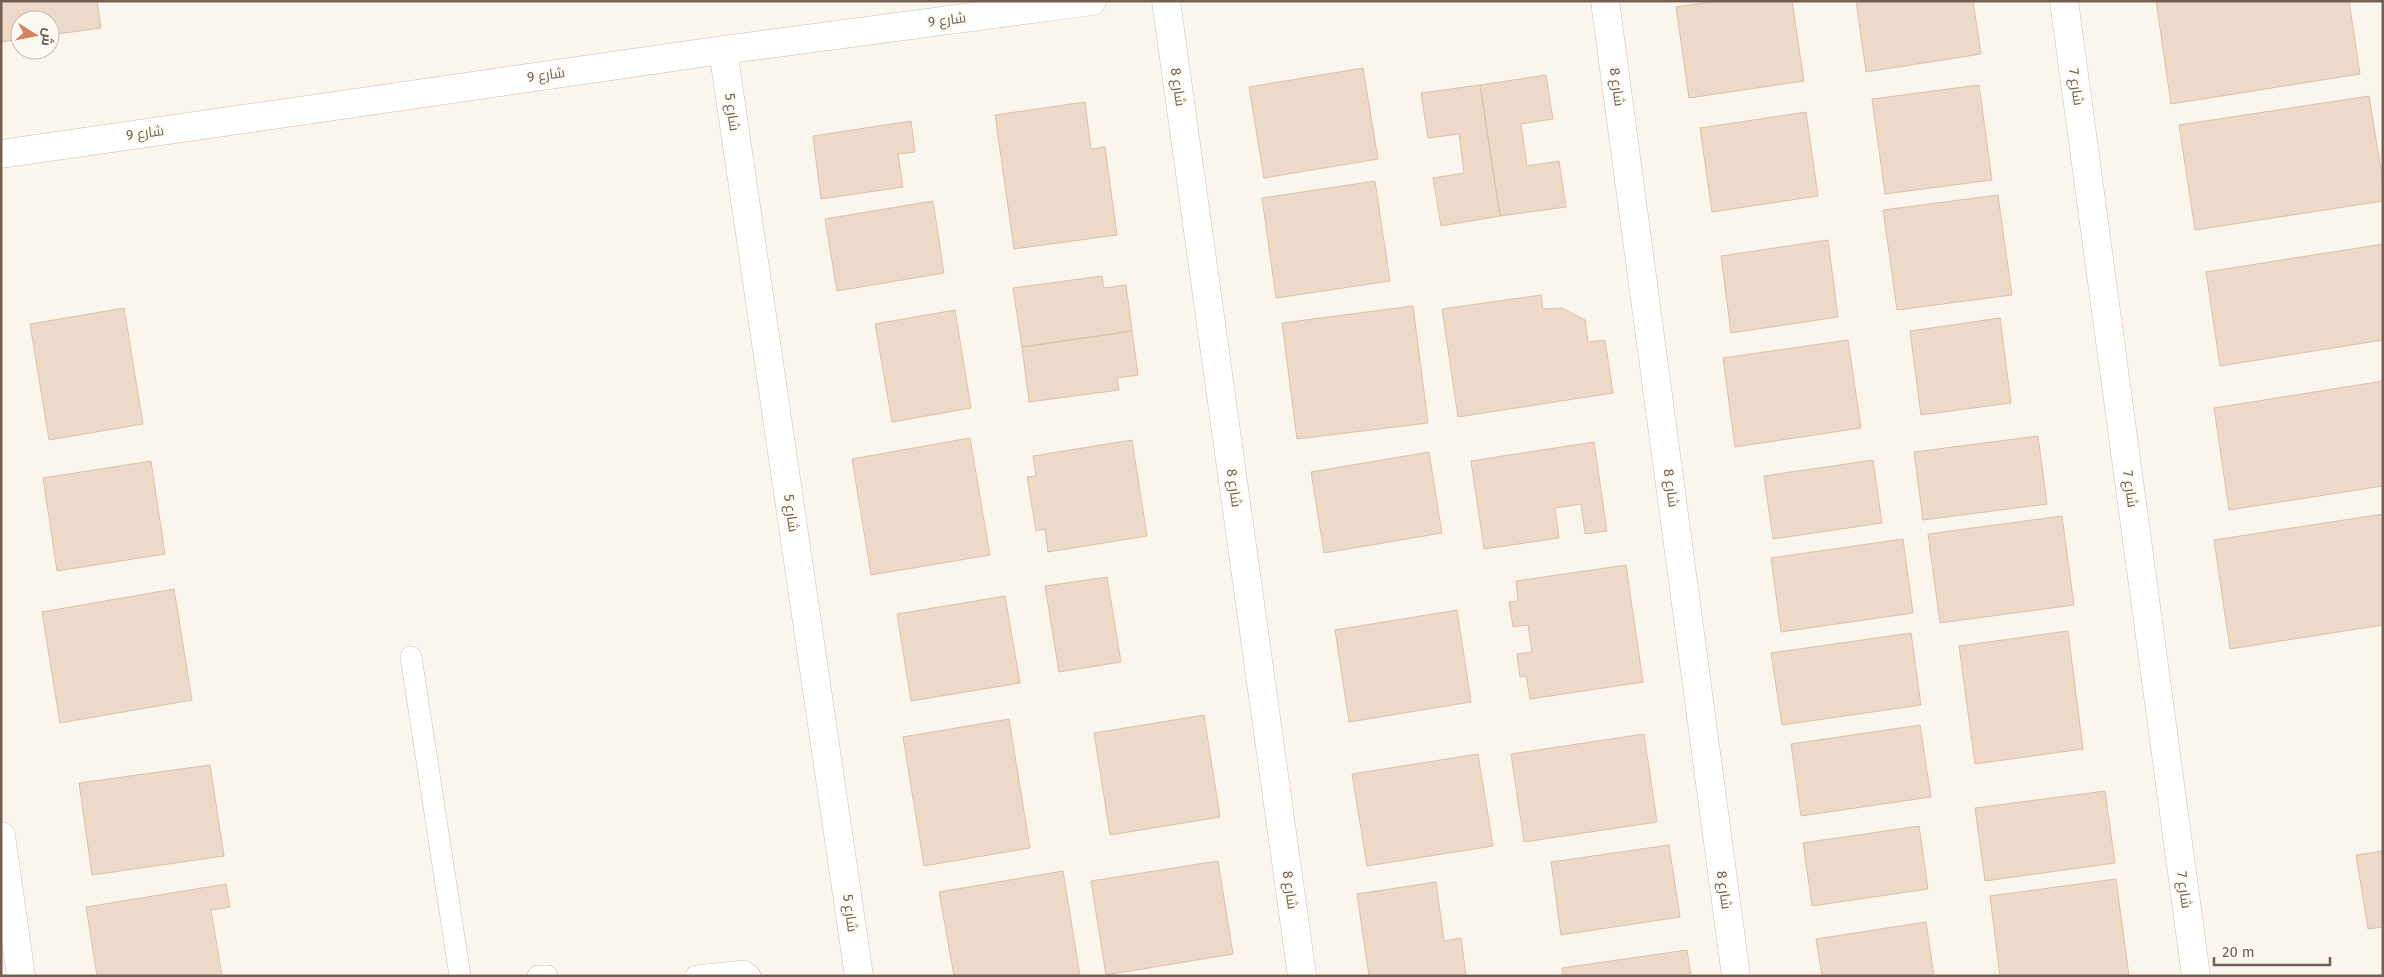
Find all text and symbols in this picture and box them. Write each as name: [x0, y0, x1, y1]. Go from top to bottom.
street label: شارع 9: [927, 9, 967, 31]
north arrow: [10, 10, 60, 60]
text: ش: [37, 27, 57, 48]
street label: شارع 9: [526, 64, 566, 86]
street label: شارع 8: [1167, 67, 1189, 107]
street label: شارع 8: [1606, 67, 1628, 107]
street label: شارع 7: [2065, 67, 2087, 107]
street label: شارع 5: [721, 92, 743, 132]
street label: شارع 9: [125, 122, 165, 144]
street label: شارع 8: [1223, 468, 1245, 508]
street label: شارع 8: [1660, 468, 1682, 508]
street label: شارع 7: [2119, 469, 2141, 509]
street label: شارع 5: [780, 493, 802, 533]
street label: شارع 8: [1279, 870, 1301, 910]
street label: شارع 8: [1713, 870, 1735, 910]
street label: شارع 7: [2173, 870, 2195, 910]
street label: شارع 5: [839, 893, 861, 933]
scale bar: [2214, 934, 2330, 966]
text: 20 m: [2222, 943, 2255, 961]

